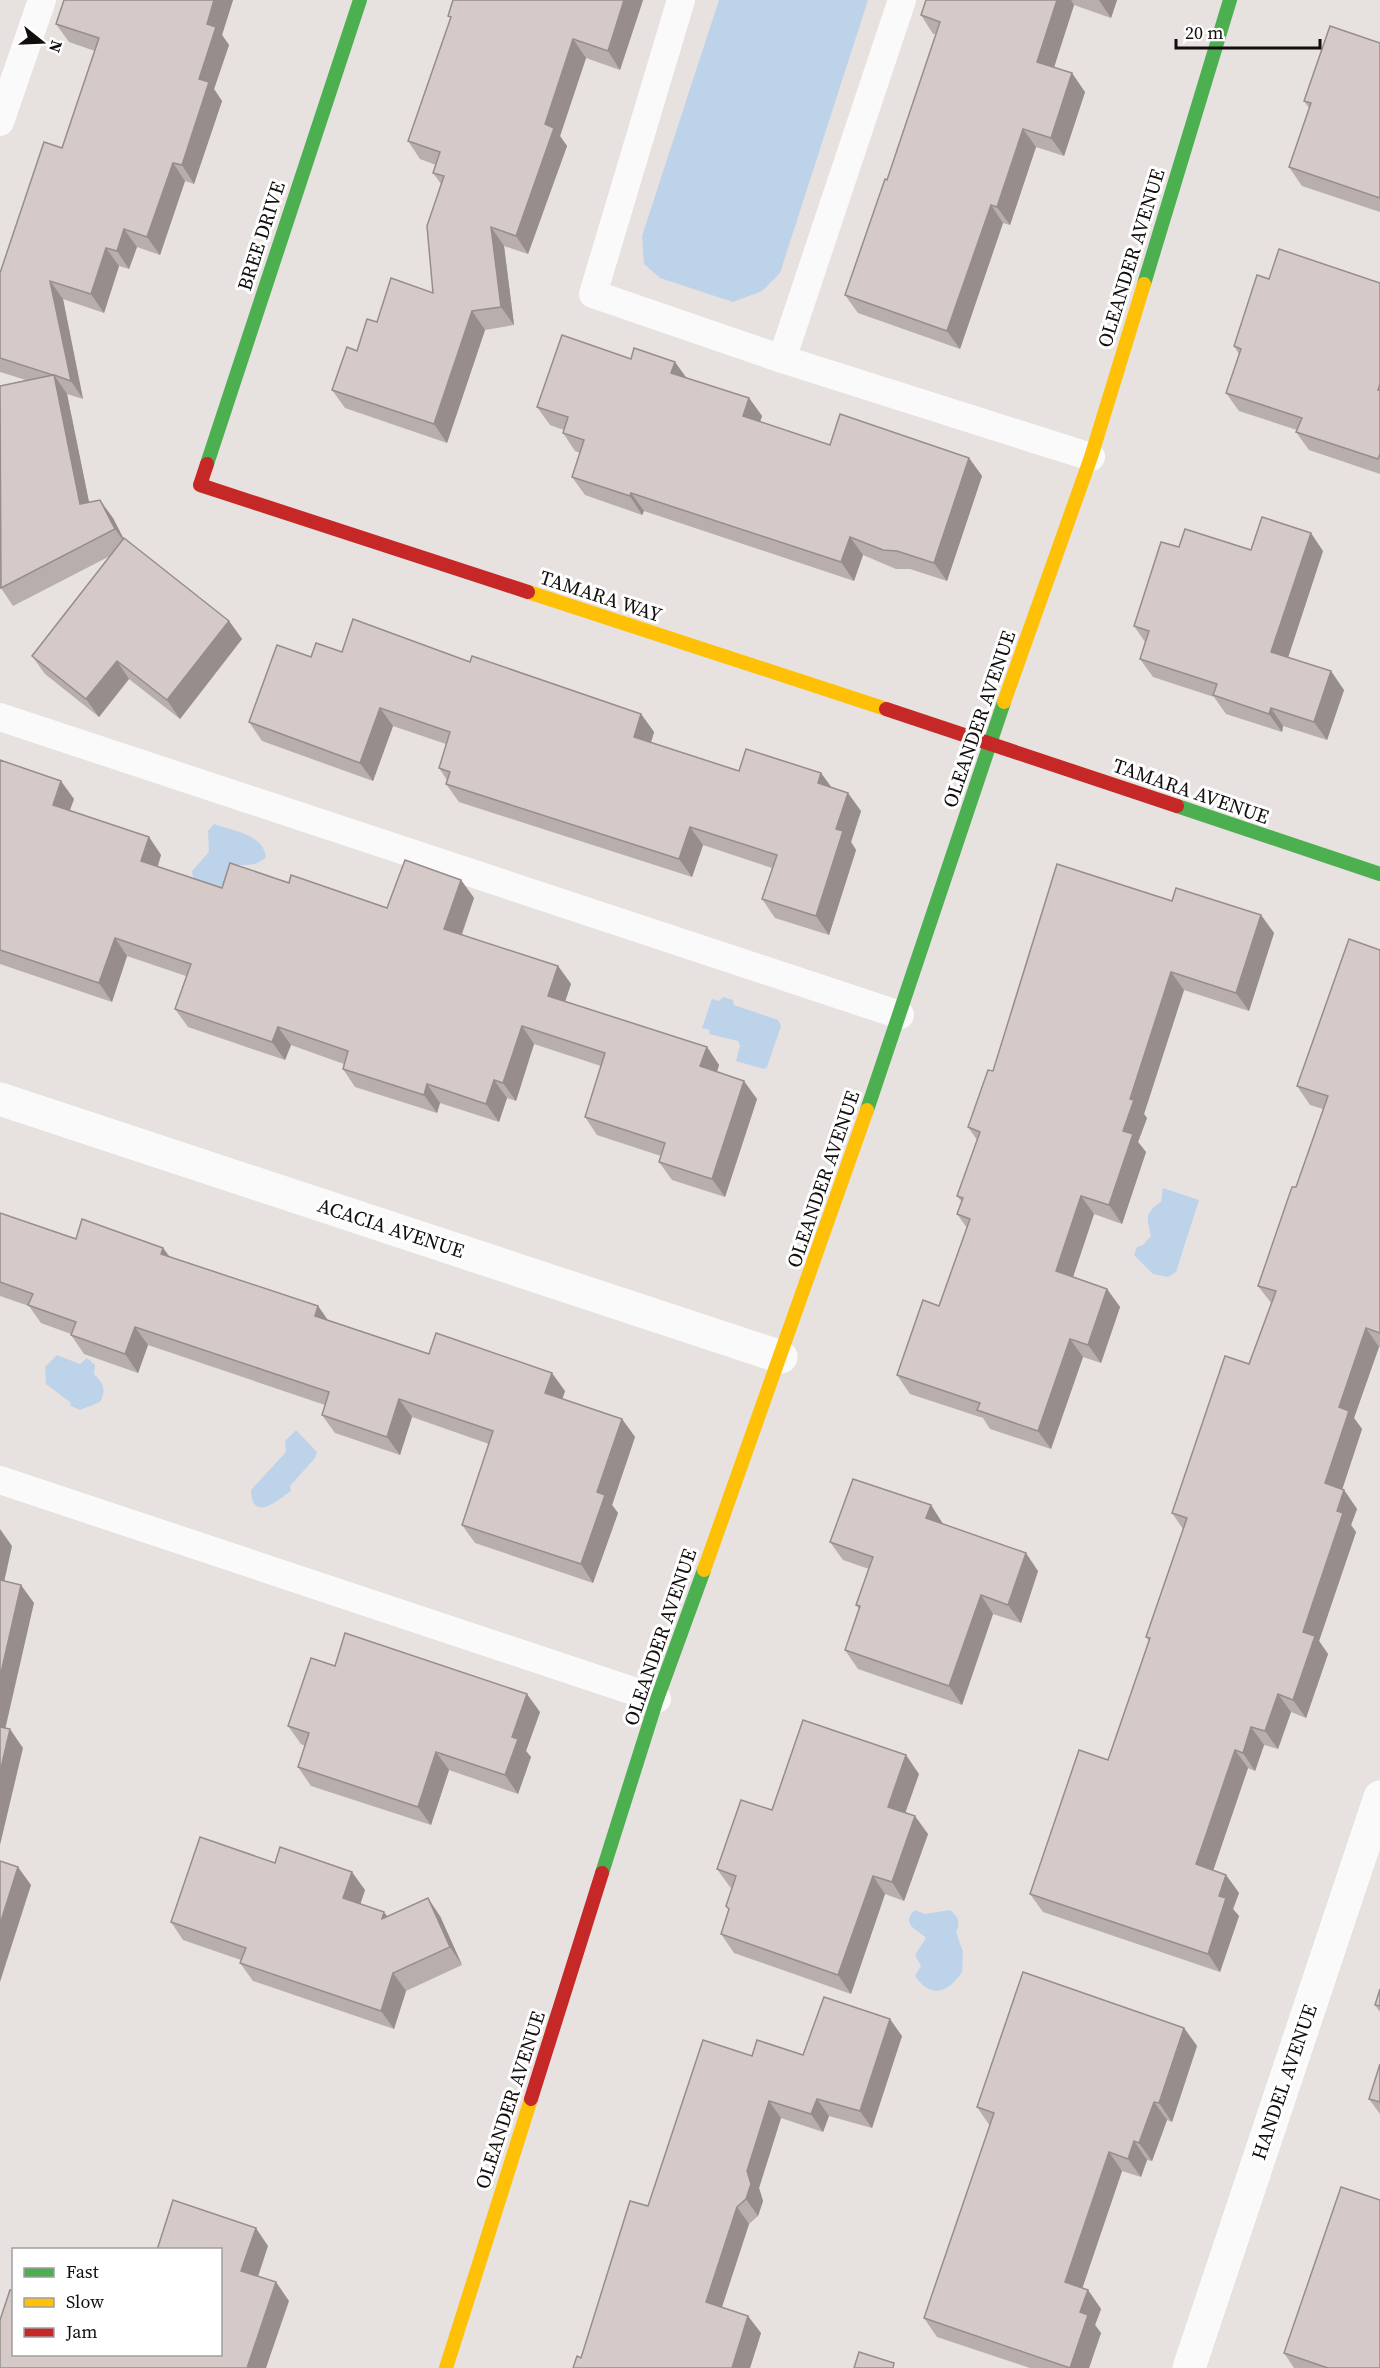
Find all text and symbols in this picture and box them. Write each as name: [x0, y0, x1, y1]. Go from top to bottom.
north arrow: [12, 12, 72, 72]
scale bar: [1176, 12, 1320, 50]
text: 20 m: [1185, 20, 1223, 45]
text: N: [44, 38, 69, 56]
street label: OLEANDER AVENUE: [1091, 165, 1171, 351]
street label: BREE DRIVE: [230, 178, 292, 294]
street label: TAMARA WAY: [536, 563, 666, 629]
street label: OLEANDER AVENUE: [936, 627, 1022, 811]
street label: TAMARA AVENUE: [1109, 751, 1273, 831]
street label: OLEANDER AVENUE: [780, 1087, 866, 1271]
street label: ACACIA AVENUE: [314, 1191, 468, 1265]
street label: OLEANDER AVENUE: [617, 1545, 703, 1729]
street label: HANDEL AVENUE: [1244, 2001, 1324, 2163]
street label: OLEANDER AVENUE: [468, 2008, 552, 2192]
legend: [12, 2248, 222, 2356]
text: Fast: [66, 2259, 99, 2284]
text: Slow: [66, 2289, 104, 2314]
text: Jam: [65, 2319, 98, 2344]

